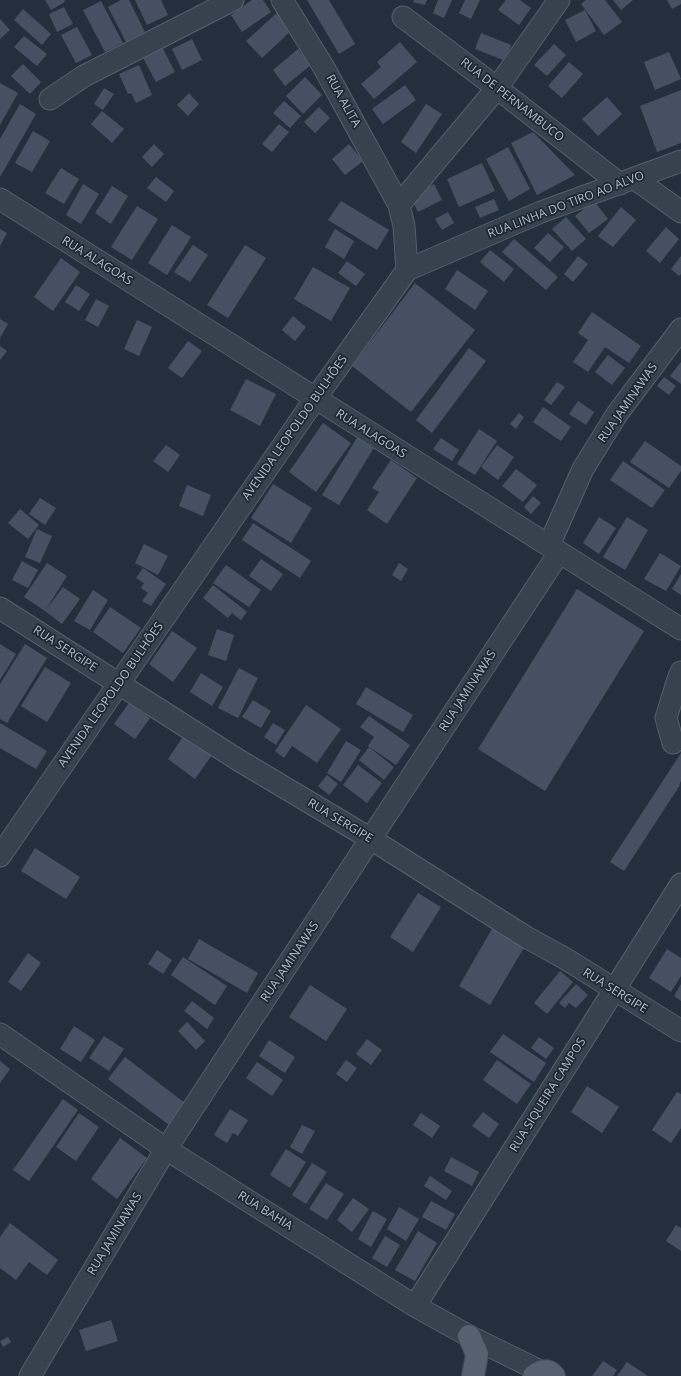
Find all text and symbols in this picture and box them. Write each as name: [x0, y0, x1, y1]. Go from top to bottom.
street label: RUA DE PERNAMBUCO: [457, 55, 567, 145]
street label: RUA ALITA: [323, 72, 363, 130]
street label: RUA LINHA DO TIRO AO ALVO: [486, 168, 646, 242]
street label: RUA ALAGOAS: [59, 234, 135, 288]
street label: AVENIDA LEOPOLDO BULHÕES: [239, 353, 351, 503]
street label: RUA JAMINAWAS: [595, 360, 661, 446]
street label: RUA ALAGOAS: [333, 407, 409, 461]
street label: AVENIDA LEOPOLDO BULHÕES: [55, 620, 167, 770]
street label: RUA SERGIPE: [30, 623, 100, 675]
street label: RUA JAMINAWAS: [436, 648, 500, 734]
street label: RUA SERGIPE: [305, 796, 375, 846]
street label: RUA JAMINAWAS: [258, 919, 322, 1005]
street label: RUA SERGIPE: [580, 965, 650, 1017]
street label: RUA SIQUEIRA CAMPOS: [507, 1035, 589, 1155]
street label: RUA BAHIA: [235, 1188, 295, 1234]
street label: RUA JAMINAWAS: [85, 1190, 145, 1278]

